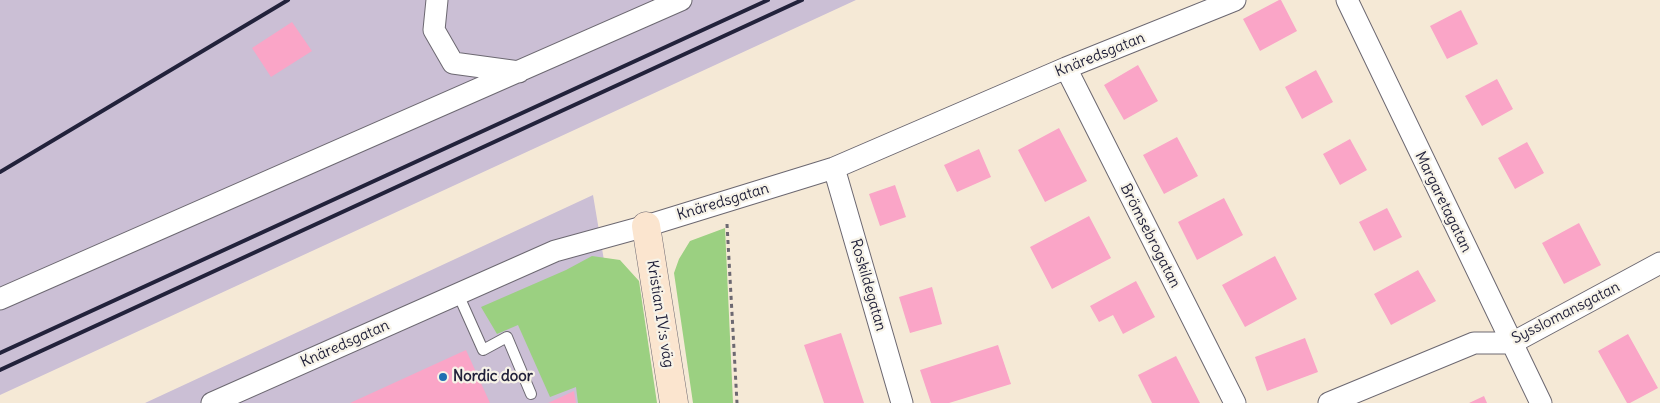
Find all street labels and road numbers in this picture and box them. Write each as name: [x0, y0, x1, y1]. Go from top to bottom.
street label: Knäredsgatan: [1053, 29, 1147, 81]
street label: Margaretagatan: [1411, 149, 1475, 255]
street label: Knäredsgatan: [675, 179, 771, 225]
street label: Brömsebrogatan: [1116, 181, 1184, 291]
street label: Roskildegatan: [846, 237, 890, 333]
street label: Kristian IV:s väg: [643, 259, 677, 369]
street label: Sysslomansgatan: [1509, 278, 1623, 348]
street label: Knäredsgatan: [298, 316, 392, 372]

